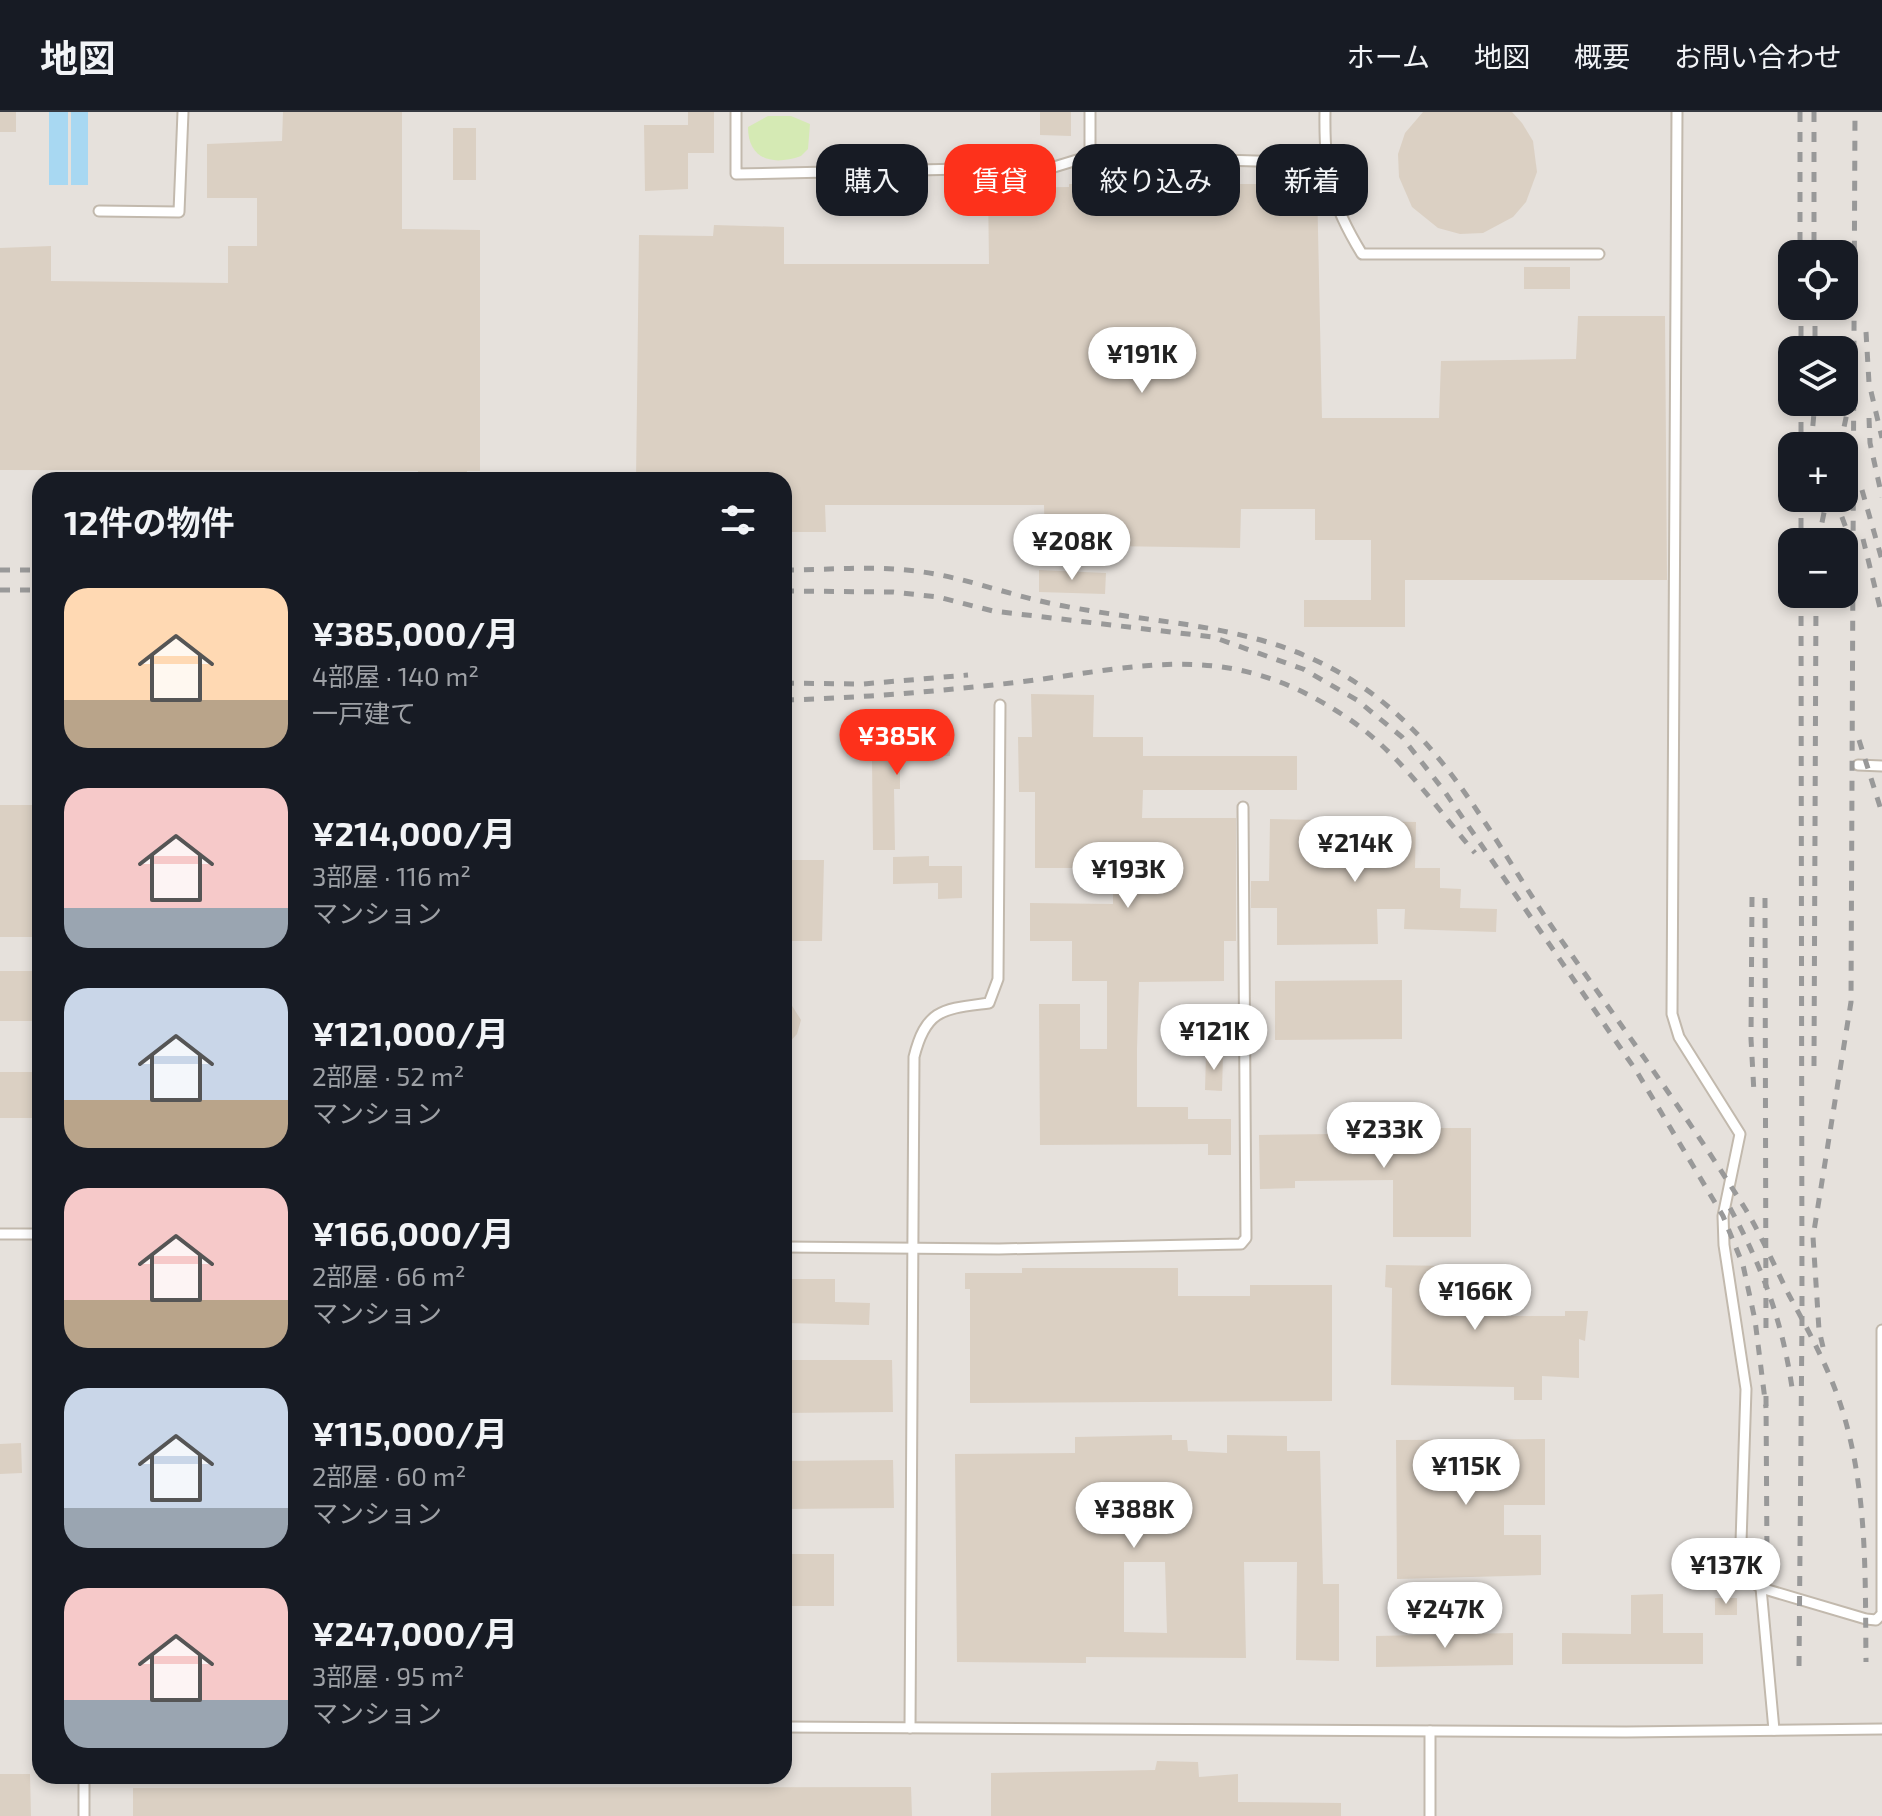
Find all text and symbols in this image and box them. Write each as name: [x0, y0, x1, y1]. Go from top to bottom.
text: 地図: [40, 34, 116, 80]
text: ホーム: [1347, 39, 1430, 73]
text: 地図: [1474, 39, 1530, 73]
text: 概要: [1574, 39, 1630, 73]
text: お問い合わせ: [1674, 39, 1842, 73]
chip: 購入: [816, 144, 928, 216]
chip: 賃貸: [944, 144, 1056, 216]
chip: 絞り込み: [1072, 144, 1240, 216]
chip: 新着: [1256, 144, 1368, 216]
map controls: [1778, 240, 1858, 608]
button: locate: [1778, 240, 1858, 320]
pin: ¥191K: [1086, 327, 1198, 395]
button: layers: [1778, 336, 1858, 416]
text: ¥191K: [1106, 337, 1178, 368]
button: +: [1778, 432, 1858, 512]
icon: filters: [716, 498, 760, 542]
text: 12件の物件: [64, 501, 234, 542]
pin: ¥208K: [1016, 514, 1128, 582]
text: ¥208K: [1031, 524, 1113, 555]
button: −: [1778, 528, 1858, 608]
text: ¥385,000/月: [312, 612, 519, 653]
icon: home: [128, 620, 224, 716]
text: 4部屋 · 140 m²: [312, 660, 479, 691]
text: 一戸建て: [312, 697, 416, 728]
pin: ¥385K: [841, 709, 953, 777]
text: ¥385K: [857, 719, 937, 750]
text: ¥214,000/月: [312, 812, 516, 853]
pin: ¥214K: [1299, 816, 1411, 884]
icon: home: [128, 820, 224, 916]
text: ¥214K: [1317, 826, 1393, 857]
pin: ¥193K: [1072, 842, 1184, 910]
text: ¥193K: [1090, 852, 1166, 883]
text: 3部屋 · 116 m²: [312, 860, 471, 891]
text: マンション: [312, 897, 442, 928]
pin: ¥121K: [1158, 1004, 1270, 1072]
text: ¥121,000/月: [312, 1012, 509, 1053]
text: ¥121K: [1178, 1014, 1250, 1045]
icon: home: [128, 1020, 224, 1116]
text: 2部屋 · 52 m²: [312, 1060, 464, 1091]
text: マンション: [312, 1097, 442, 1128]
pin: ¥233K: [1328, 1102, 1440, 1170]
text: ¥233K: [1345, 1112, 1423, 1143]
text: ¥166,000/月: [312, 1212, 515, 1253]
icon: home: [128, 1220, 224, 1316]
text: 2部屋 · 66 m²: [312, 1260, 465, 1291]
pin: ¥166K: [1419, 1264, 1531, 1332]
text: ¥166K: [1437, 1274, 1513, 1305]
text: マンション: [312, 1297, 442, 1328]
text: ¥115,000/月: [312, 1412, 508, 1453]
icon: home: [128, 1420, 224, 1516]
pin: ¥115K: [1410, 1439, 1522, 1507]
text: ¥115K: [1431, 1449, 1501, 1480]
text: 2部屋 · 60 m²: [312, 1460, 466, 1491]
pin: ¥388K: [1078, 1482, 1190, 1550]
text: ¥388K: [1094, 1492, 1174, 1523]
text: マンション: [312, 1497, 442, 1528]
pin: ¥137K: [1670, 1538, 1782, 1606]
text: ¥137K: [1689, 1548, 1763, 1579]
pin: ¥247K: [1389, 1582, 1501, 1650]
text: ¥247K: [1405, 1592, 1485, 1623]
text: ¥247,000/月: [312, 1612, 518, 1653]
icon: home: [128, 1620, 224, 1716]
text: 3部屋 · 95 m²: [312, 1660, 464, 1691]
text: マンション: [312, 1697, 442, 1728]

